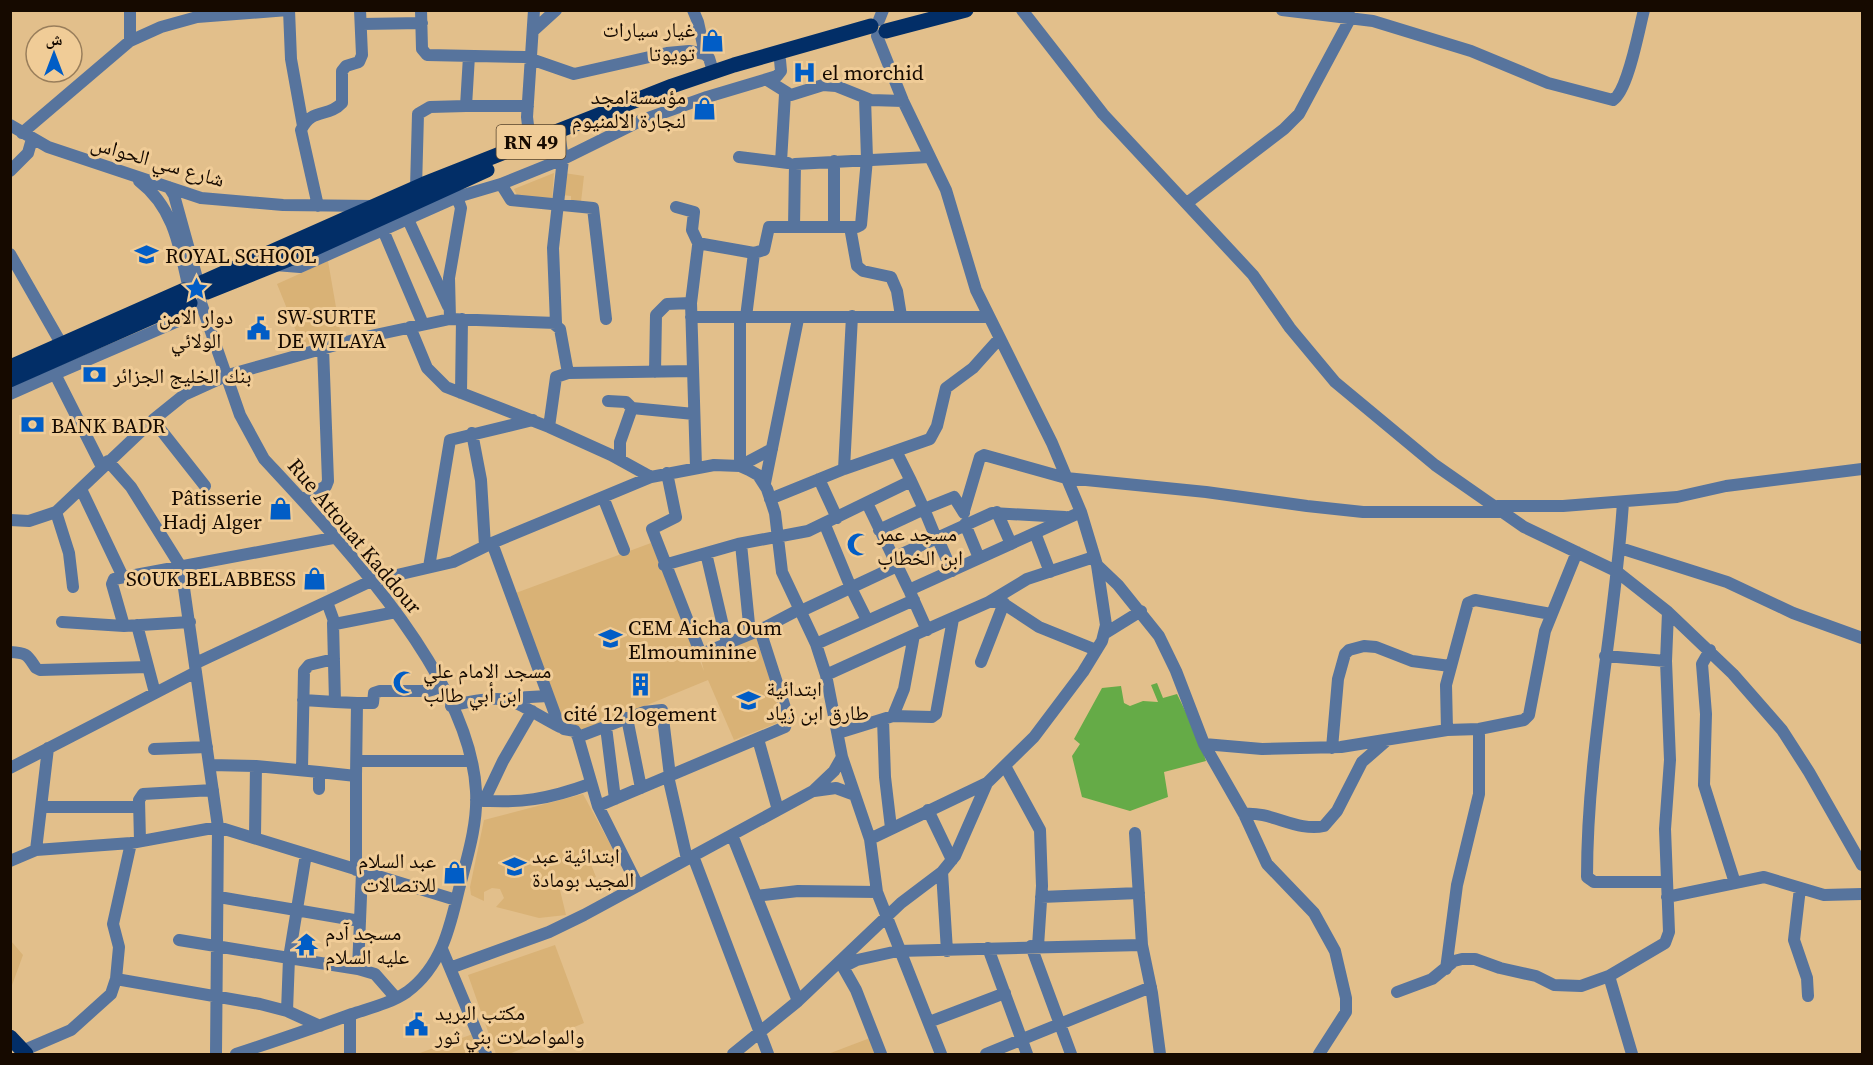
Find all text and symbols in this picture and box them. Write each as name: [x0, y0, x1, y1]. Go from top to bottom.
place label: غيار سيارات تويوتا: [603, 15, 695, 68]
north arrow: [24, 24, 84, 84]
text: ش: [46, 28, 63, 50]
shop icon: غيار سيارات تويوتا: [700, 28, 726, 54]
place label: el morchid: [822, 58, 924, 87]
hospital icon: el morchid: [791, 59, 817, 85]
place label: مؤسسةامجد لنجارة الالمنيوم: [572, 82, 686, 135]
shop icon: مؤسسةامجد لنجارة الالمنيوم: [691, 95, 717, 121]
road number: RN 49: [496, 125, 566, 159]
street label: شارع سي الحواس: [87, 128, 228, 196]
place label: ROYAL SCHOOL: [165, 241, 317, 270]
school or university icon: ROYAL SCHOOL: [134, 242, 160, 268]
place icon: دوار الامن الولائي: [183, 275, 209, 301]
place label: دوار الامن الولائي: [159, 302, 233, 357]
place label: SW-SURTE DE WILAYA: [277, 302, 386, 355]
public building icon: SW-SURTE DE WILAYA: [246, 315, 272, 341]
place label: بنك الخليج الجزائر: [112, 361, 251, 390]
bank icon: بنك الخليج الجزائر: [82, 362, 108, 388]
place label: BANK BADR: [51, 411, 166, 440]
bank icon: BANK BADR: [20, 412, 46, 438]
street label: Rue Attouat Kaddour: [281, 452, 429, 620]
place label: Pâtisserie Hadj Alger: [162, 483, 262, 536]
shop icon: Pâtisserie Hadj Alger: [267, 496, 293, 522]
place label: مسجد عمر ابن الخطاب: [876, 519, 963, 572]
mosque icon: مسجد عمر ابن الخطاب: [846, 532, 872, 558]
place label: SOUK BELABBESS: [126, 564, 296, 593]
shop icon: SOUK BELABBESS: [301, 565, 327, 591]
place label: CEM Aicha Oum Elmouminine: [628, 613, 782, 666]
school or university icon: CEM Aicha Oum Elmouminine: [597, 626, 623, 652]
place label: مسجد الامام علي ابن أبي طالب: [423, 656, 551, 711]
mosque icon: مسجد الامام علي ابن أبي طالب: [392, 669, 418, 695]
building icon: cité 12 logement: [627, 672, 653, 698]
place label: ابتدائية طارق ابن زياد: [766, 674, 869, 727]
school or university icon: ابتدائية طارق ابن زياد: [735, 687, 761, 713]
place label: cité 12 logement: [563, 699, 717, 728]
place label: ابتدائية عبد المجيد بومادة: [532, 841, 634, 894]
place label: عبد السلام للاتصالات: [358, 846, 436, 899]
school or university icon: ابتدائية عبد المجيد بومادة: [501, 854, 527, 880]
shop icon: عبد السلام للاتصالات: [441, 859, 467, 885]
place label: مسجد آدم عليه السلام: [325, 918, 410, 971]
temple icon: مسجد آدم عليه السلام: [294, 931, 320, 957]
place label: مكتب البريد والمواصلات بني ثور: [434, 998, 585, 1053]
public building icon: مكتب البريد والمواصلات بني ثور: [404, 1011, 430, 1037]

